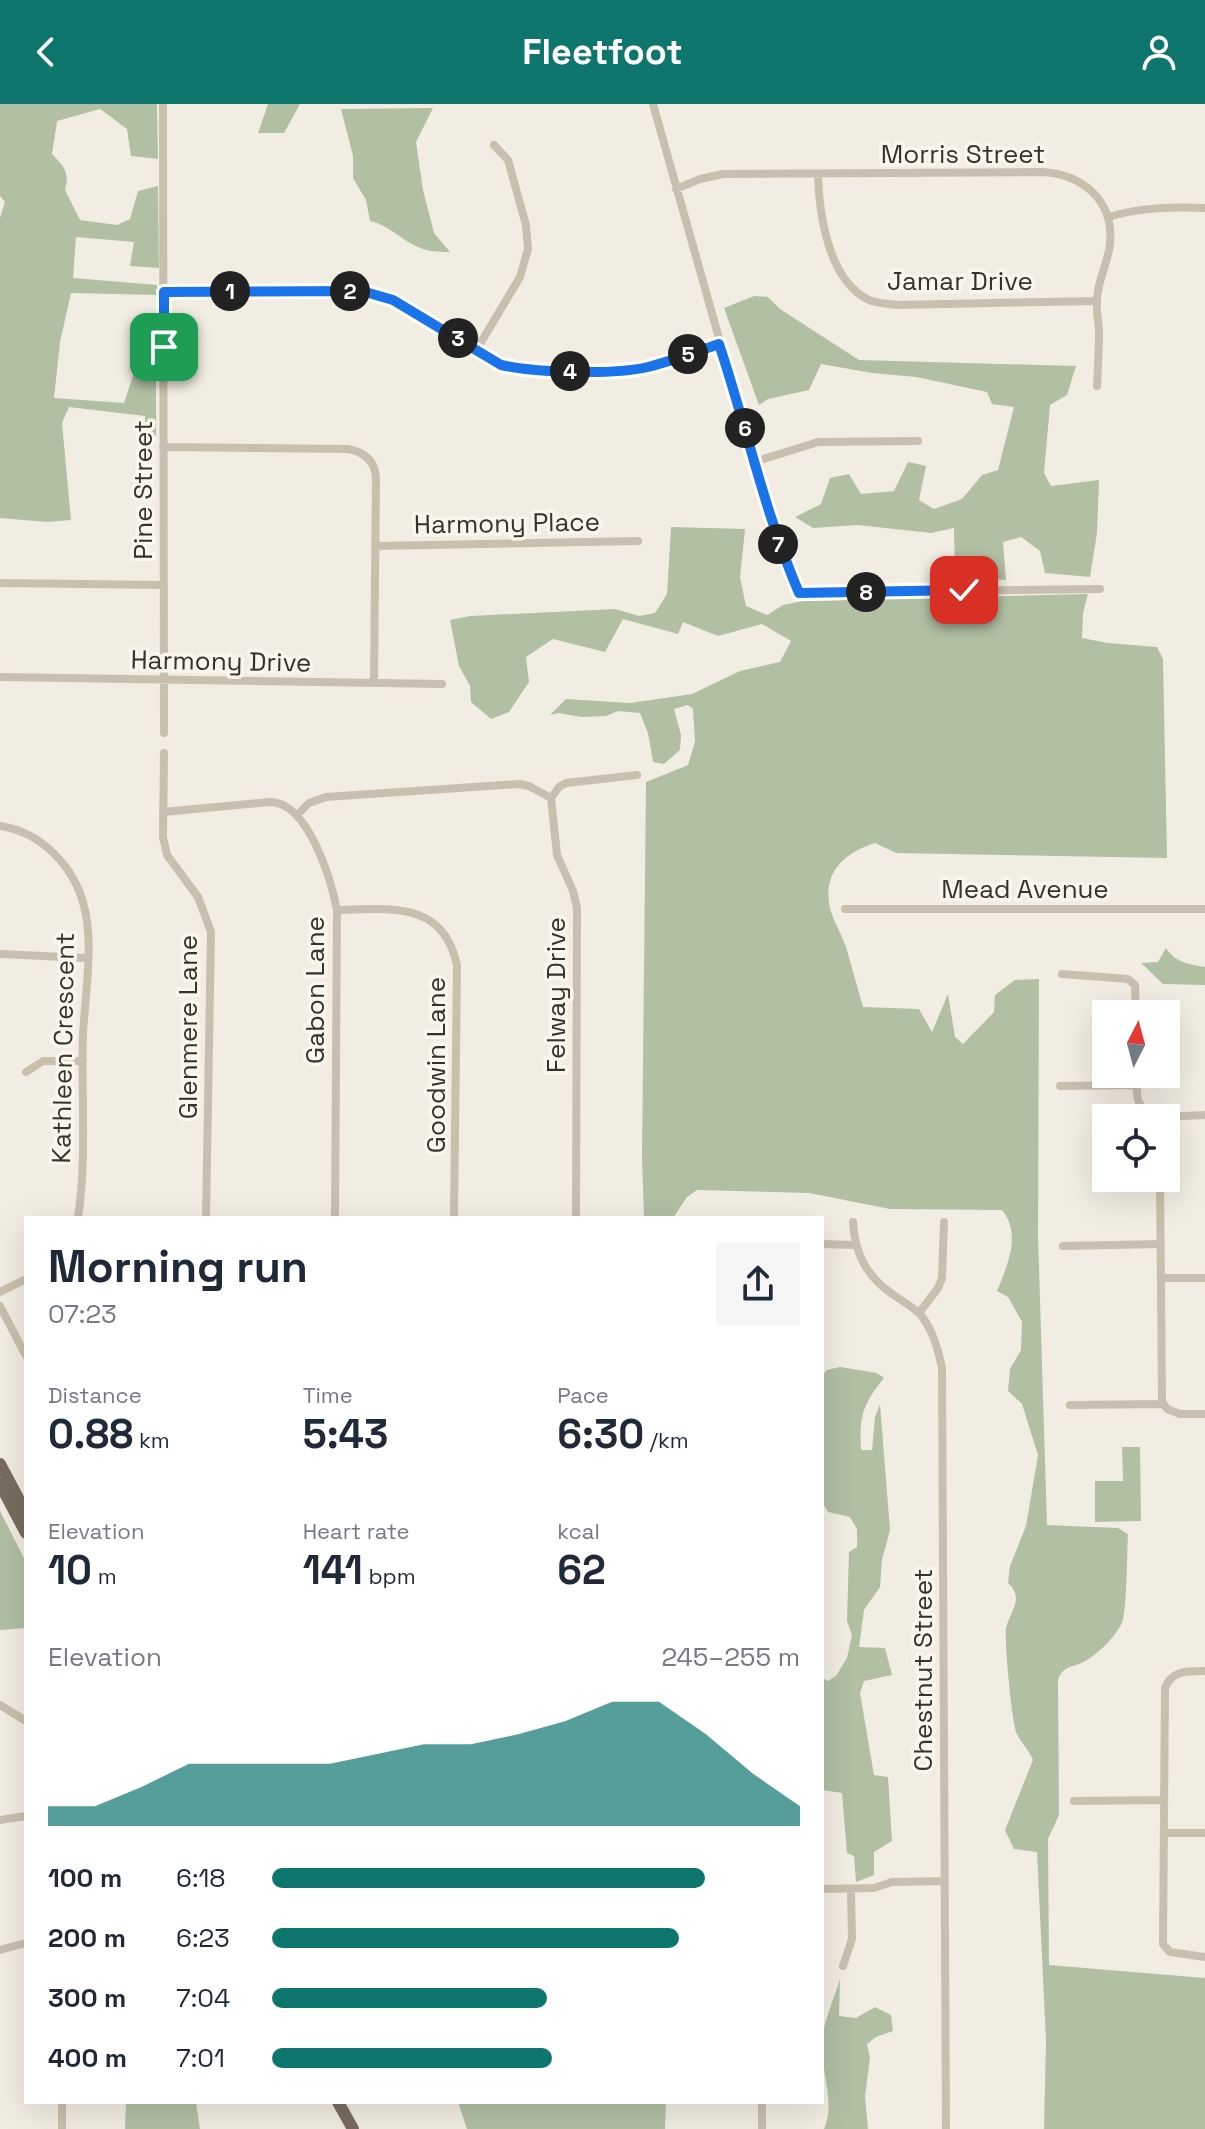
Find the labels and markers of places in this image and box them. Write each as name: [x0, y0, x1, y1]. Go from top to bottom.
pin: 1: [210, 271, 250, 311]
pin: 2: [330, 271, 370, 311]
pin: [130, 313, 198, 381]
pin: 3: [438, 318, 478, 358]
pin: 5: [668, 334, 708, 374]
pin: 4: [550, 351, 590, 391]
pin: 6: [725, 408, 765, 448]
pin: 7: [758, 524, 798, 564]
pin: [930, 556, 998, 624]
pin: 8: [846, 572, 886, 612]

